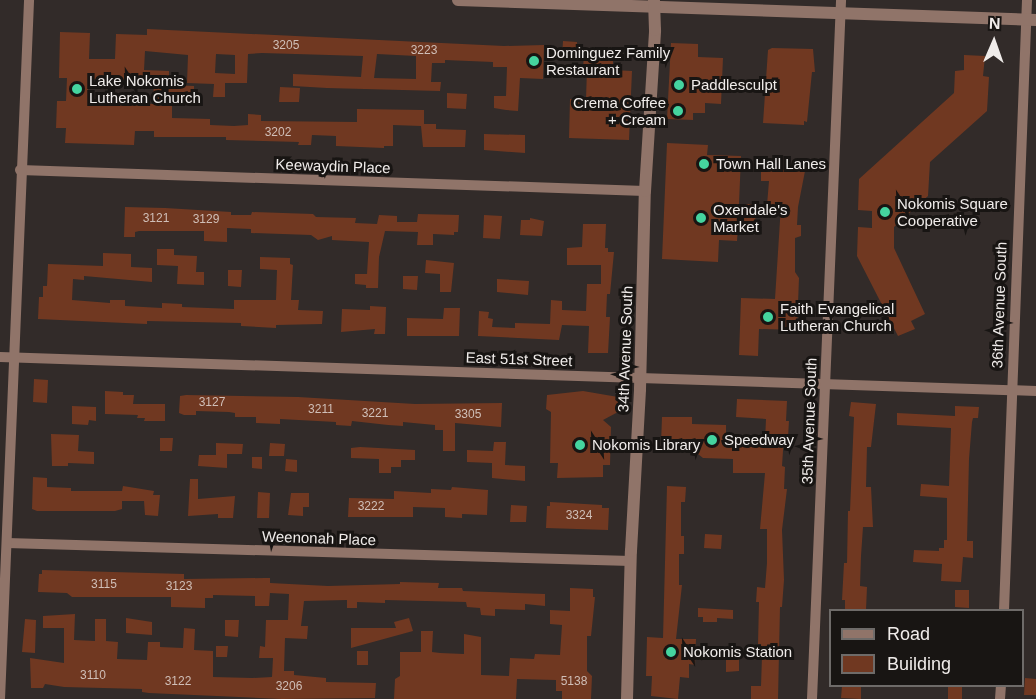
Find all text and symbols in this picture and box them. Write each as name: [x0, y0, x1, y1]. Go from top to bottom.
north arrow: [964, 12, 1024, 72]
text: N: [989, 15, 1001, 32]
house number: 3205: [273, 39, 299, 53]
place label: Dominguez Family Restaurant: [546, 43, 670, 78]
house number: 3223: [411, 44, 437, 58]
marker: Dominguez Family Restaurant: [527, 54, 541, 68]
place label: Lake Nokomis Lutheran Church: [89, 71, 201, 106]
place label: Paddlesculpt: [691, 76, 777, 94]
marker: Paddlesculpt: [672, 78, 686, 92]
marker: Lake Nokomis Lutheran Church: [70, 82, 84, 96]
place label: Crema Coffee + Cream: [573, 93, 666, 128]
marker: Crema Coffee + Cream: [671, 104, 685, 118]
house number: 3202: [265, 126, 291, 140]
street label: Keewaydin Place: [275, 155, 391, 177]
place label: Town Hall Lanes: [716, 155, 826, 173]
marker: Town Hall Lanes: [697, 157, 711, 171]
place label: Nokomis Square Cooperative: [897, 194, 1008, 229]
place label: Oxendale's Market: [713, 200, 788, 235]
marker: Nokomis Square Cooperative: [878, 205, 892, 219]
marker: Oxendale's Market: [694, 211, 708, 225]
house number: 3121: [143, 212, 169, 226]
house number: 3129: [193, 213, 219, 227]
street label: 36th Avenue South: [988, 241, 1010, 369]
street label: 34th Avenue South: [614, 285, 636, 413]
place label: Faith Evangelical Lutheran Church: [780, 299, 894, 334]
marker: Faith Evangelical Lutheran Church: [761, 310, 775, 324]
street label: East 51st Street: [465, 348, 573, 370]
street label: 35th Avenue South: [798, 357, 820, 485]
house number: 3127: [199, 396, 225, 410]
house number: 3211: [308, 403, 334, 417]
house number: 3221: [362, 407, 388, 421]
house number: 3305: [455, 408, 481, 422]
place label: Speedway: [724, 431, 794, 449]
marker: Speedway: [705, 433, 719, 447]
place label: Nokomis Library: [592, 436, 700, 454]
marker: Nokomis Library: [573, 438, 587, 452]
house number: 3222: [358, 500, 384, 514]
house number: 3324: [566, 509, 592, 523]
street label: Weenonah Place: [262, 527, 376, 549]
house number: 3115: [91, 578, 117, 592]
house number: 3123: [166, 580, 192, 594]
legend: [829, 609, 1024, 687]
text: Road: [887, 624, 930, 644]
place label: Nokomis Station: [683, 643, 792, 661]
marker: Nokomis Station: [664, 645, 678, 659]
text: Building: [887, 654, 951, 674]
house number: 3110: [80, 669, 106, 683]
house number: 3122: [165, 675, 191, 689]
house number: 5138: [561, 675, 587, 689]
house number: 3206: [276, 680, 302, 694]

